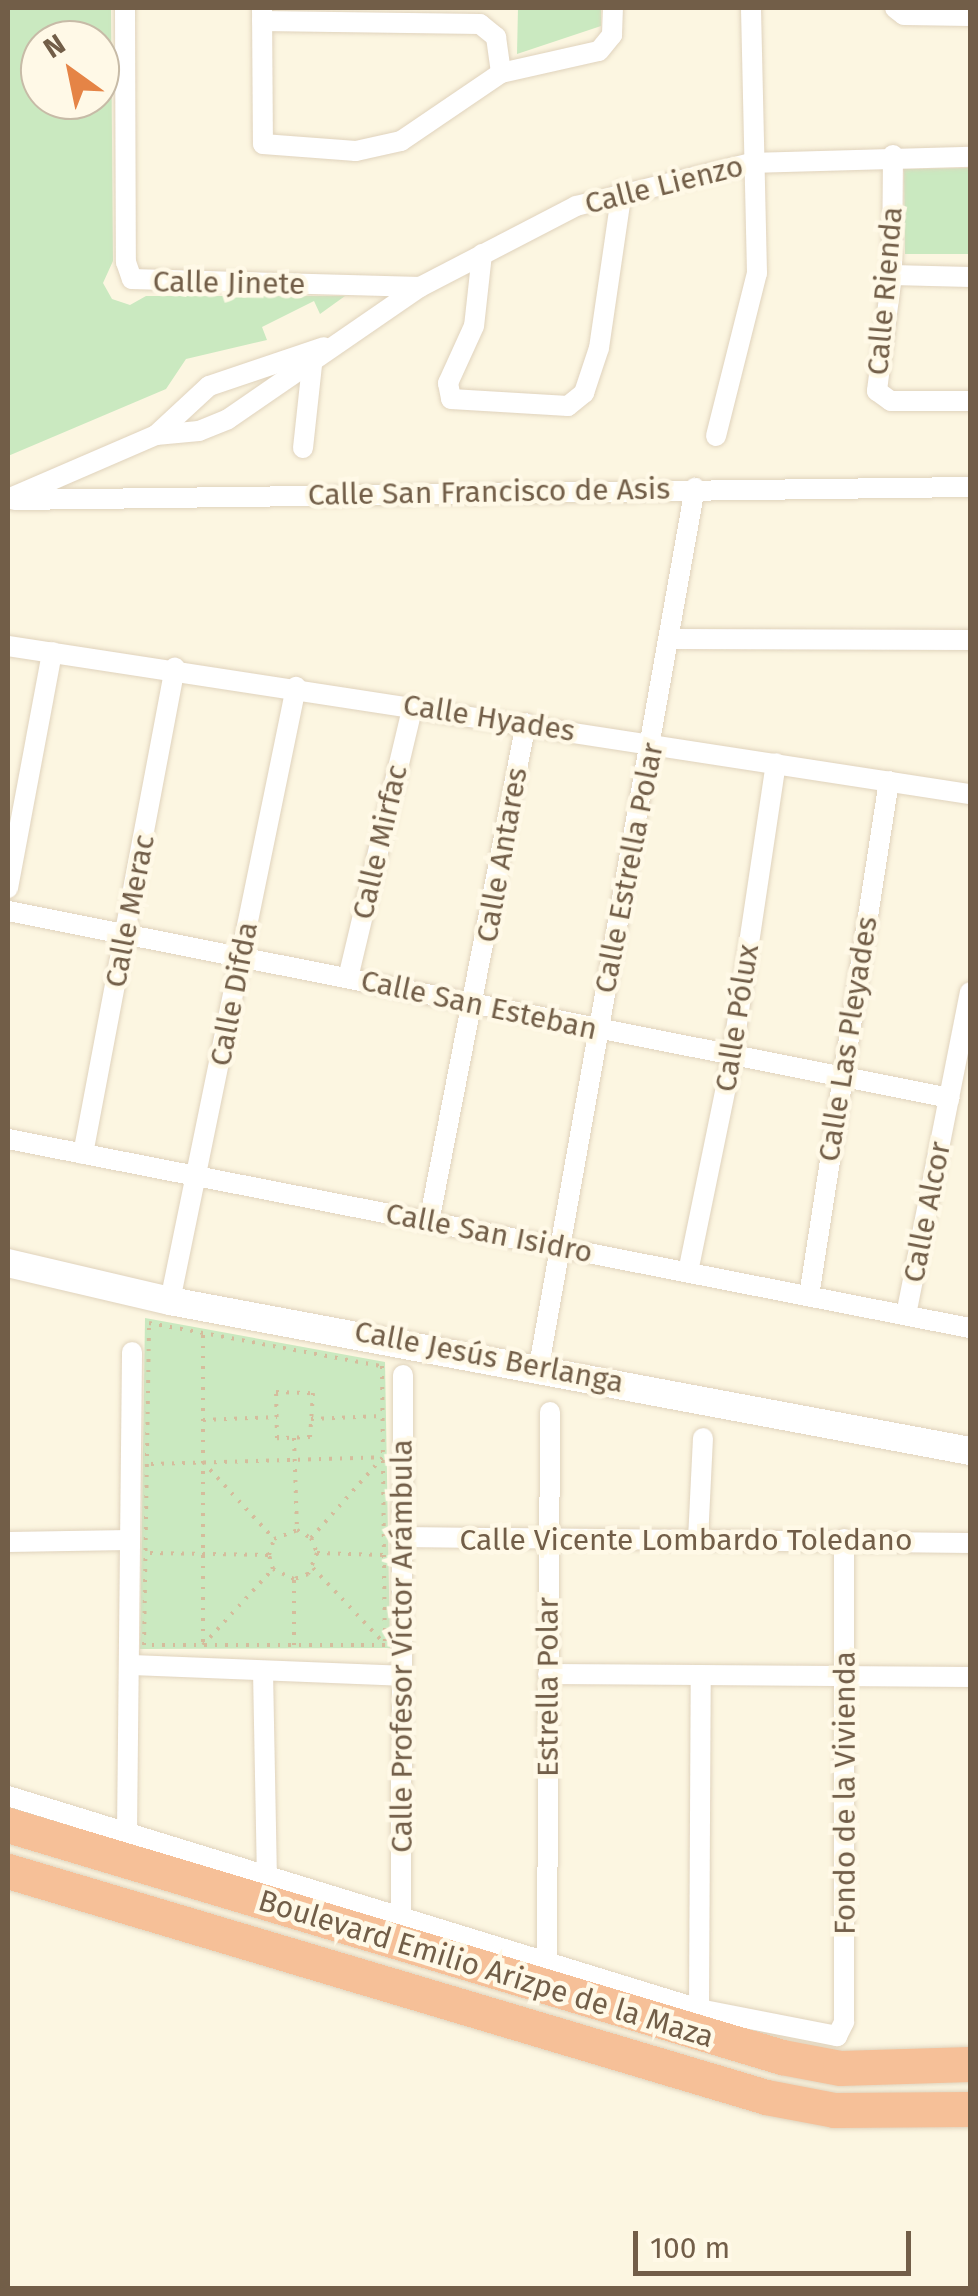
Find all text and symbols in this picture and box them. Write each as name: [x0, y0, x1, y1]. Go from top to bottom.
north arrow: [20, 20, 120, 120]
text: N: [38, 27, 71, 65]
street label: Calle Lienzo: [581, 148, 747, 222]
street label: Calle Rienda: [860, 205, 910, 377]
street label: Calle Jinete: [152, 264, 306, 302]
street label: Calle San Francisco de Asis: [307, 471, 671, 513]
street label: Calle Hyades: [400, 687, 578, 749]
street label: Calle Estrella Polar: [587, 740, 671, 996]
street label: Calle Mirfac: [345, 761, 415, 923]
street label: Calle Antares: [469, 765, 535, 945]
street label: Calle Merac: [98, 831, 162, 991]
street label: Calle Las Pleyades: [811, 914, 885, 1164]
street label: Calle Difda: [202, 919, 266, 1069]
street label: Calle Pólux: [708, 942, 766, 1094]
street label: Calle San Esteban: [358, 962, 600, 1048]
street label: Calle Alcor: [896, 1138, 958, 1286]
street label: Calle San Isidro: [383, 1195, 595, 1271]
street label: Calle Jesús Berlanga: [351, 1313, 627, 1401]
street label: Calle Profesor Víctor Arámbula: [384, 1439, 420, 1853]
street label: Calle Vicente Lombardo Toledano: [460, 1522, 912, 1558]
street label: Estrella Polar: [530, 1597, 566, 1777]
street label: Fondo de la Vivienda: [827, 1651, 863, 1935]
street label: Boulevard Emilio Arizpe de la Maza: [254, 1882, 718, 2056]
scale bar: [638, 2211, 916, 2273]
text: 100 m: [650, 2230, 730, 2266]

